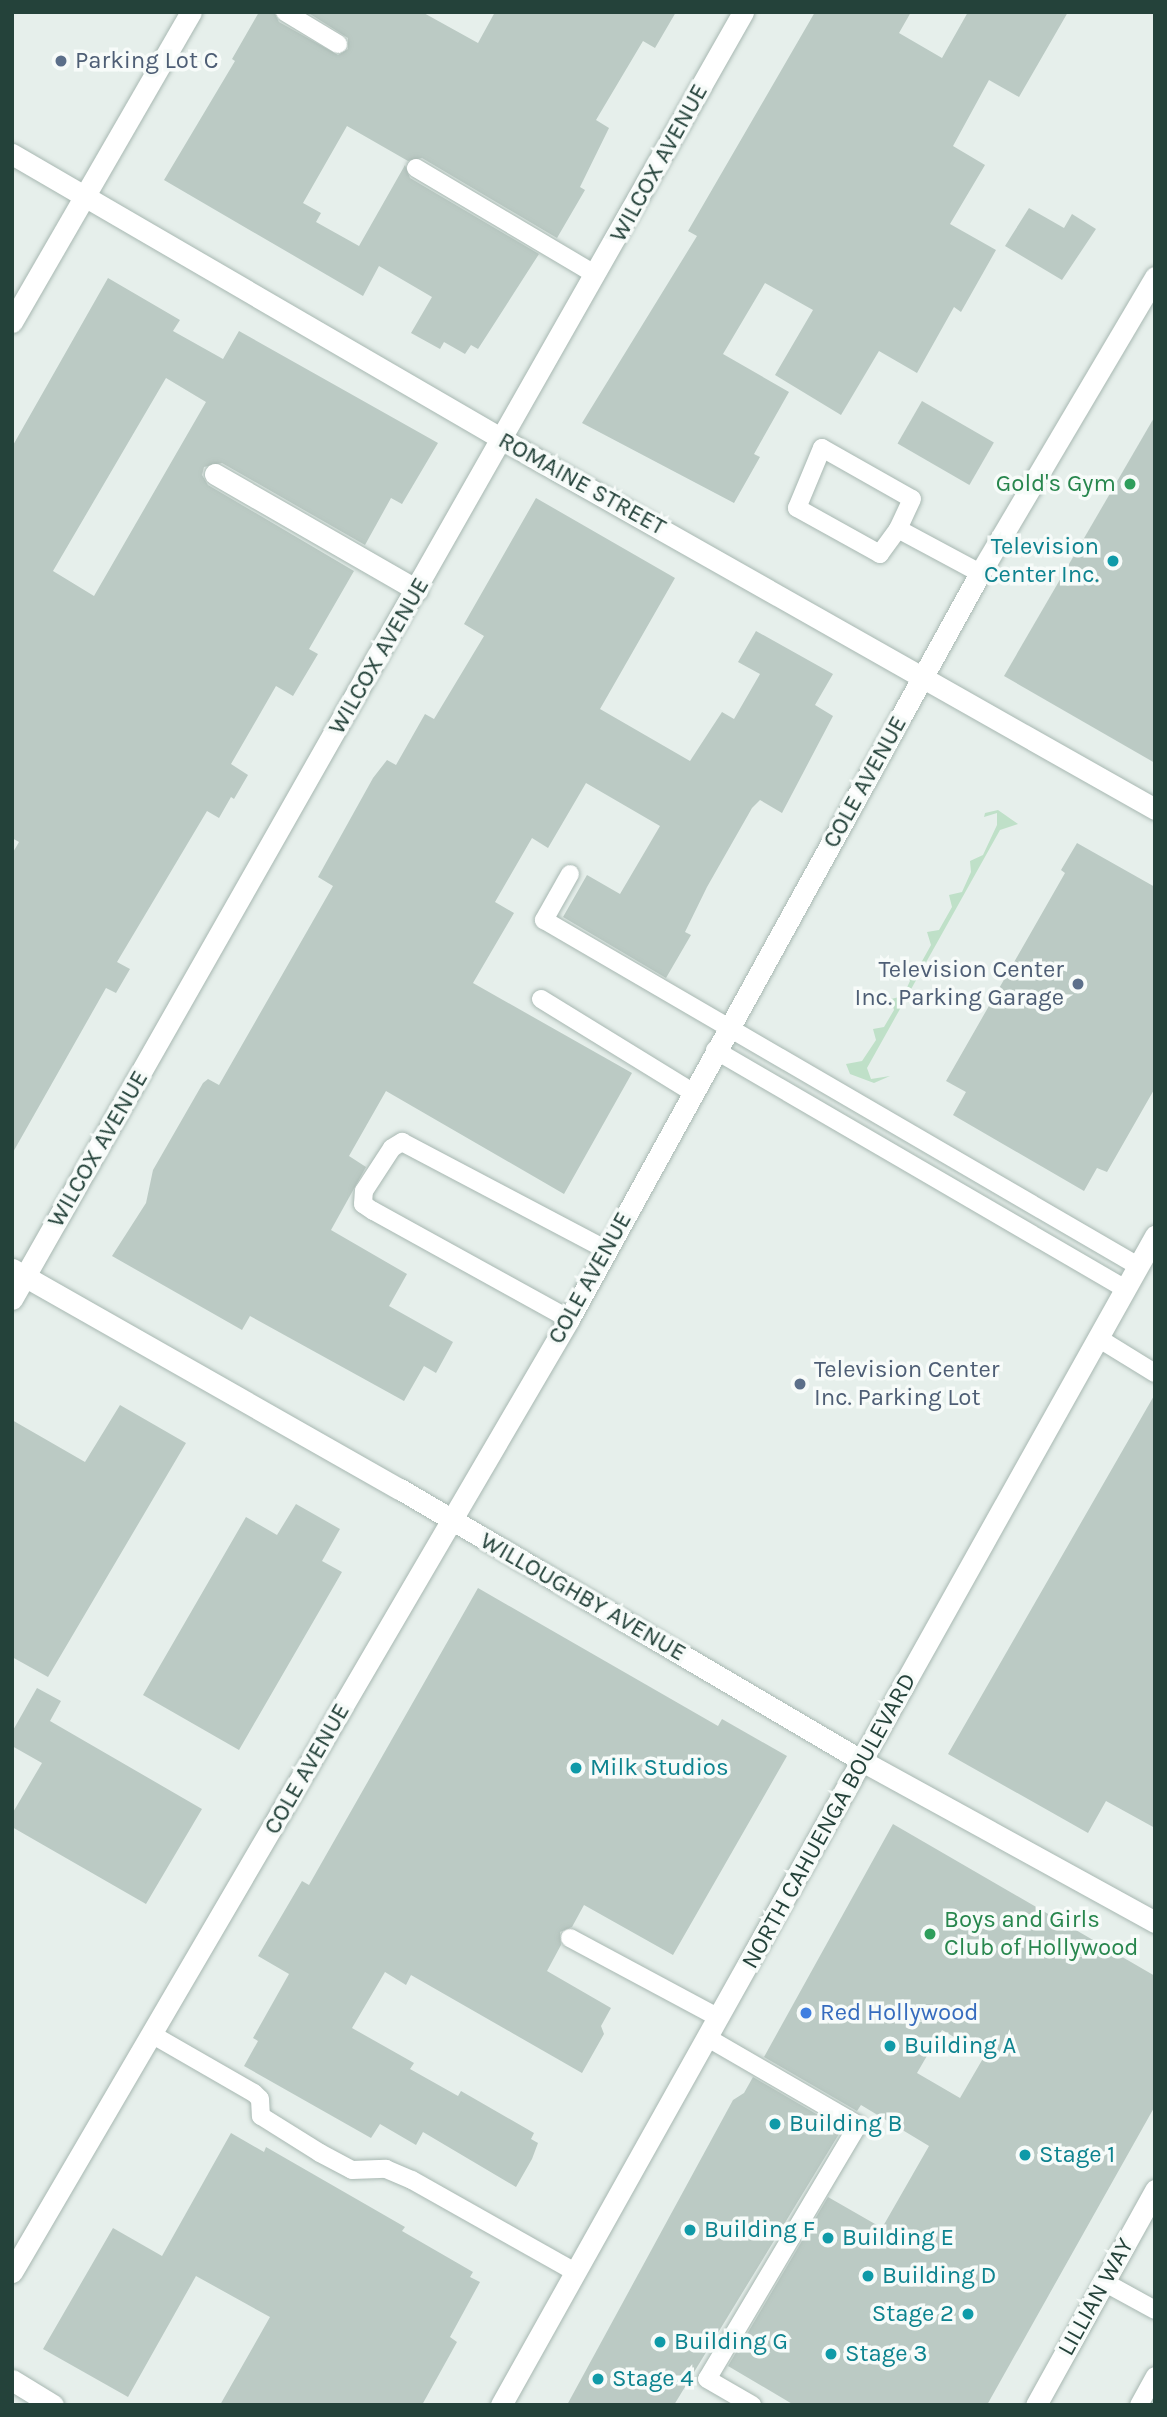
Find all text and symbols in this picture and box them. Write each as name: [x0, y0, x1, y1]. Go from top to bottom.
place label: Parking Lot C: [75, 47, 218, 75]
marker: Parking Lot C: [53, 53, 69, 69]
street label: WILCOX AVENUE: [604, 79, 714, 247]
street label: ROMAINE STREET: [493, 426, 671, 542]
place label: Gold's Gym: [996, 470, 1116, 498]
marker: Gold's Gym: [1122, 476, 1138, 492]
place label: Television Center Inc.: [984, 533, 1099, 589]
marker: Television Center Inc.: [1105, 553, 1121, 569]
street label: WILCOX AVENUE: [323, 573, 435, 739]
street label: COLE AVENUE: [817, 711, 913, 853]
place label: Television Center Inc. Parking Garage: [854, 956, 1064, 1012]
marker: Television Center Inc. Parking Garage: [1070, 976, 1086, 992]
street label: WILCOX AVENUE: [42, 1066, 154, 1232]
street label: COLE AVENUE: [542, 1207, 638, 1349]
place label: Television Center Inc. Parking Lot: [814, 1356, 999, 1412]
marker: Television Center Inc. Parking Lot: [792, 1376, 808, 1392]
street label: WILLOUGHBY AVENUE: [475, 1526, 691, 1668]
street label: NORTH CAHUENGA BOULEVARD: [736, 1668, 922, 1974]
street label: COLE AVENUE: [258, 1698, 356, 1840]
place label: Milk Studios: [590, 1754, 729, 1782]
marker: Milk Studios: [568, 1760, 584, 1776]
place label: Boys and Girls Club of Hollywood: [944, 1906, 1139, 1962]
marker: Boys and Girls Club of Hollywood: [922, 1926, 938, 1942]
place label: Red Hollywood: [820, 1999, 979, 2027]
marker: Red Hollywood: [798, 2005, 814, 2021]
place label: Building A: [904, 2032, 1016, 2060]
marker: Building A: [882, 2038, 898, 2054]
place label: Building B: [789, 2110, 902, 2138]
marker: Building B: [767, 2116, 783, 2132]
place label: Stage 1: [1039, 2141, 1115, 2169]
marker: Stage 1: [1017, 2147, 1033, 2163]
place label: Building F: [704, 2216, 815, 2244]
marker: Building F: [682, 2222, 698, 2238]
place label: Building E: [842, 2224, 954, 2252]
marker: Building E: [820, 2230, 836, 2246]
street label: LILLIAN WAY: [1052, 2233, 1140, 2361]
place label: Building D: [882, 2262, 996, 2290]
marker: Building D: [860, 2268, 876, 2284]
place label: Stage 2: [872, 2300, 954, 2328]
marker: Stage 2: [960, 2306, 976, 2322]
place label: Building G: [674, 2328, 788, 2356]
marker: Building G: [652, 2334, 668, 2350]
place label: Stage 3: [845, 2340, 927, 2368]
marker: Stage 3: [823, 2346, 839, 2362]
place label: Stage 4: [612, 2365, 694, 2393]
marker: Stage 4: [590, 2371, 606, 2387]

